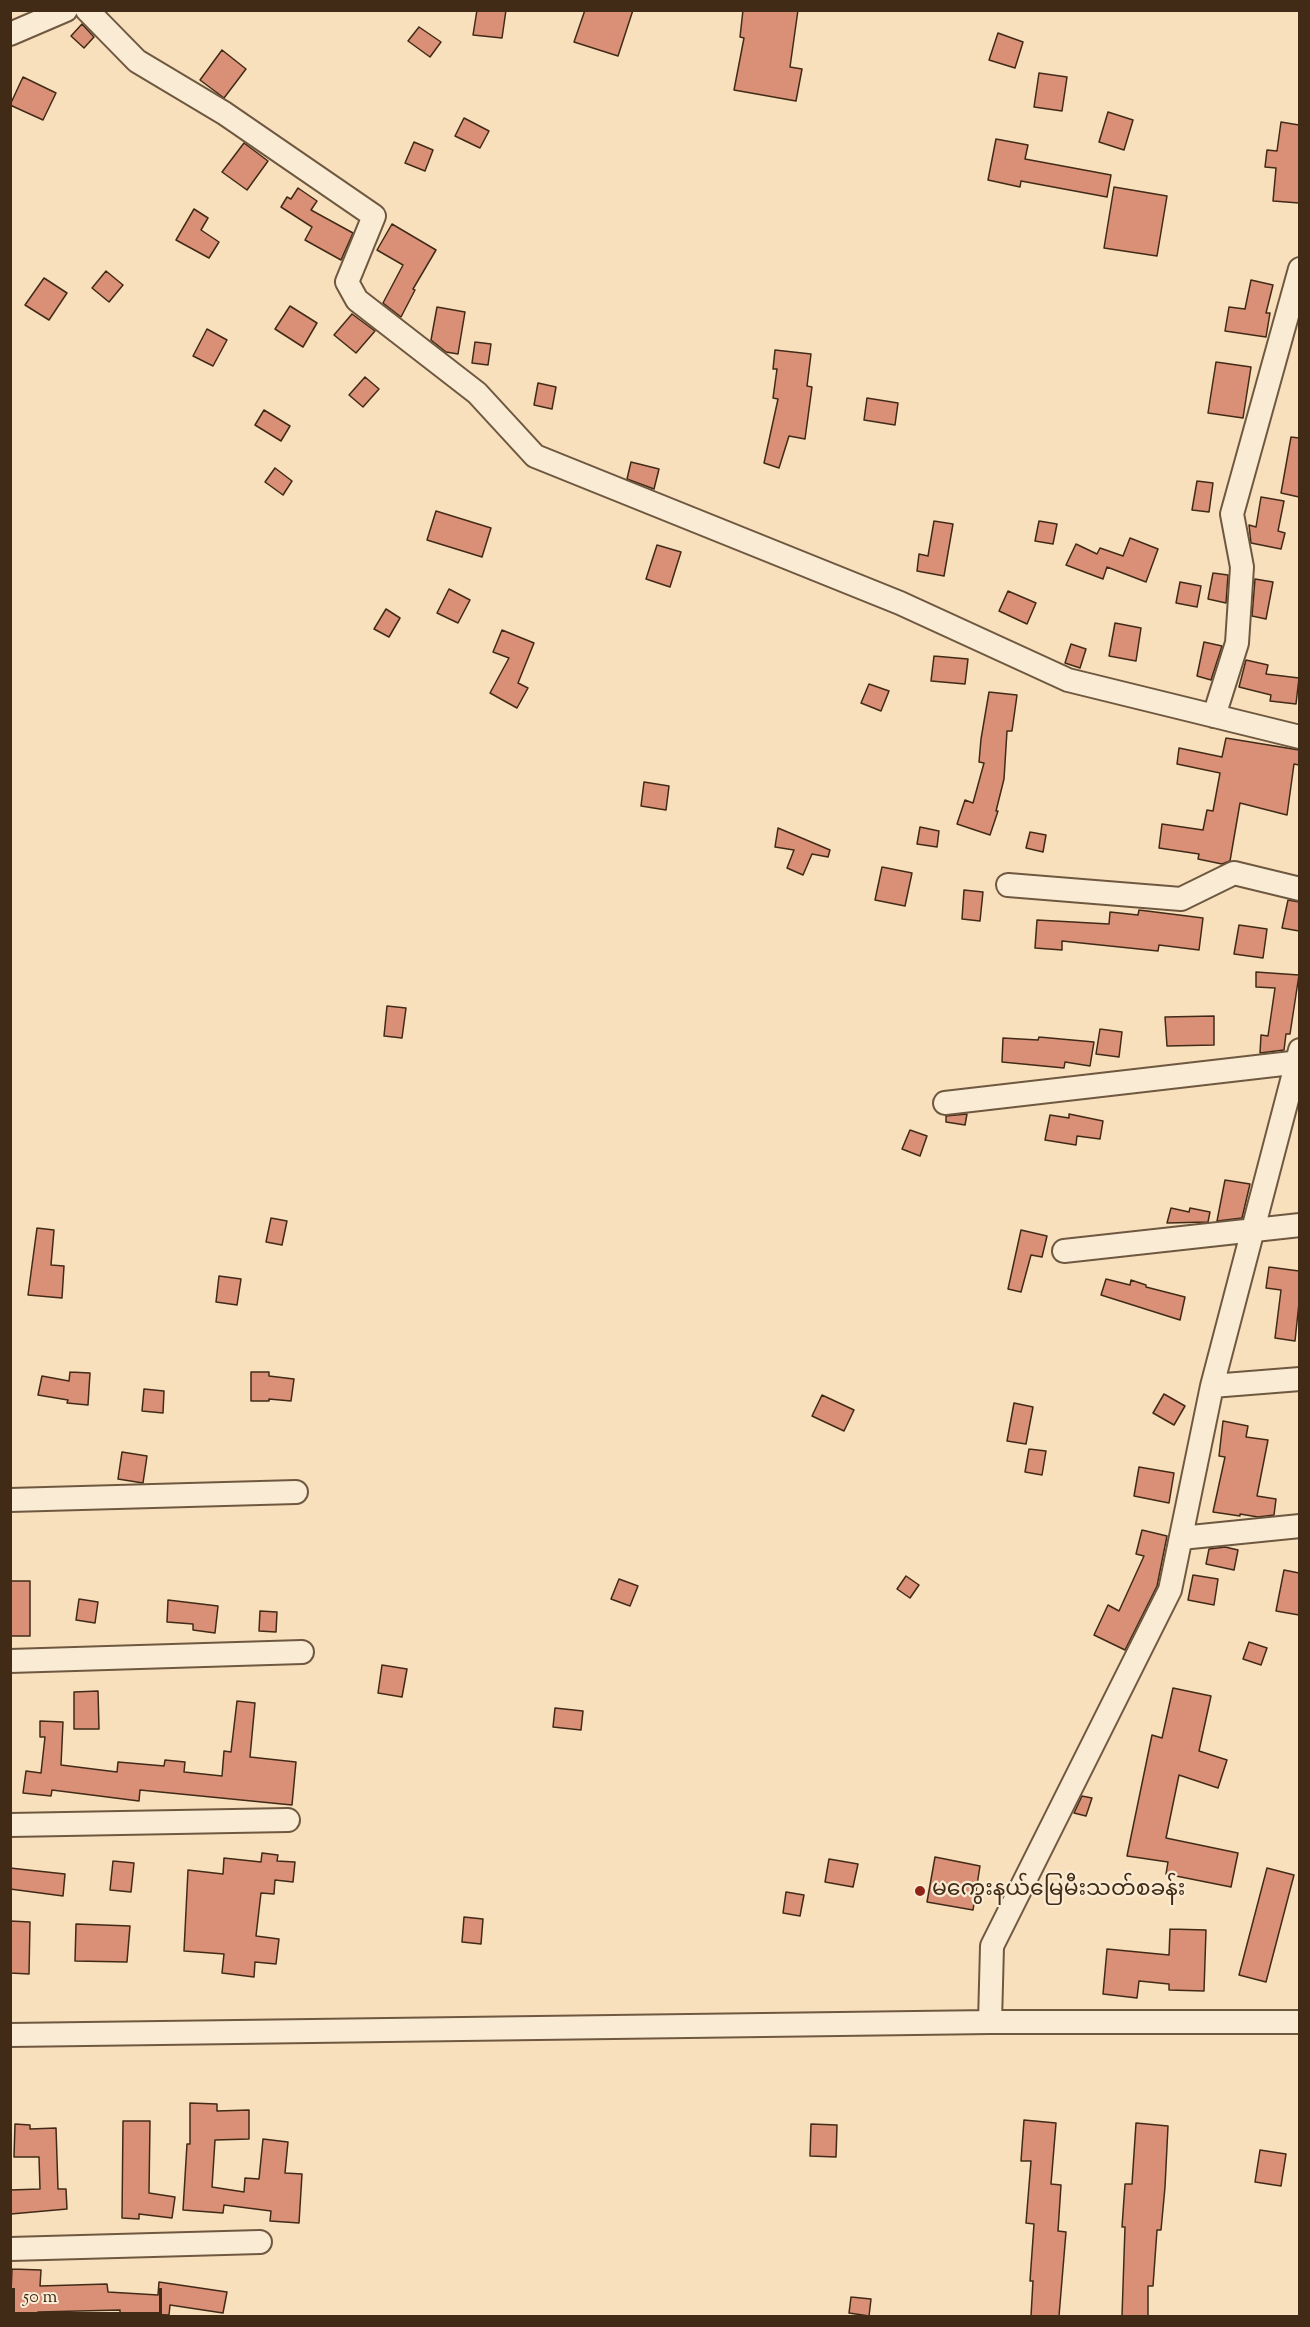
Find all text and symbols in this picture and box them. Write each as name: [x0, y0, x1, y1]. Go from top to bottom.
place label: မကွေးနယ်မြေမီးသတ်စခန်း: [932, 1878, 1185, 1904]
marker: မကွေးနယ်မြေမီးသတ်စခန်း: [913, 1884, 927, 1898]
scale bar: [15, 2276, 165, 2314]
text: 50 m: [23, 2285, 57, 2311]

